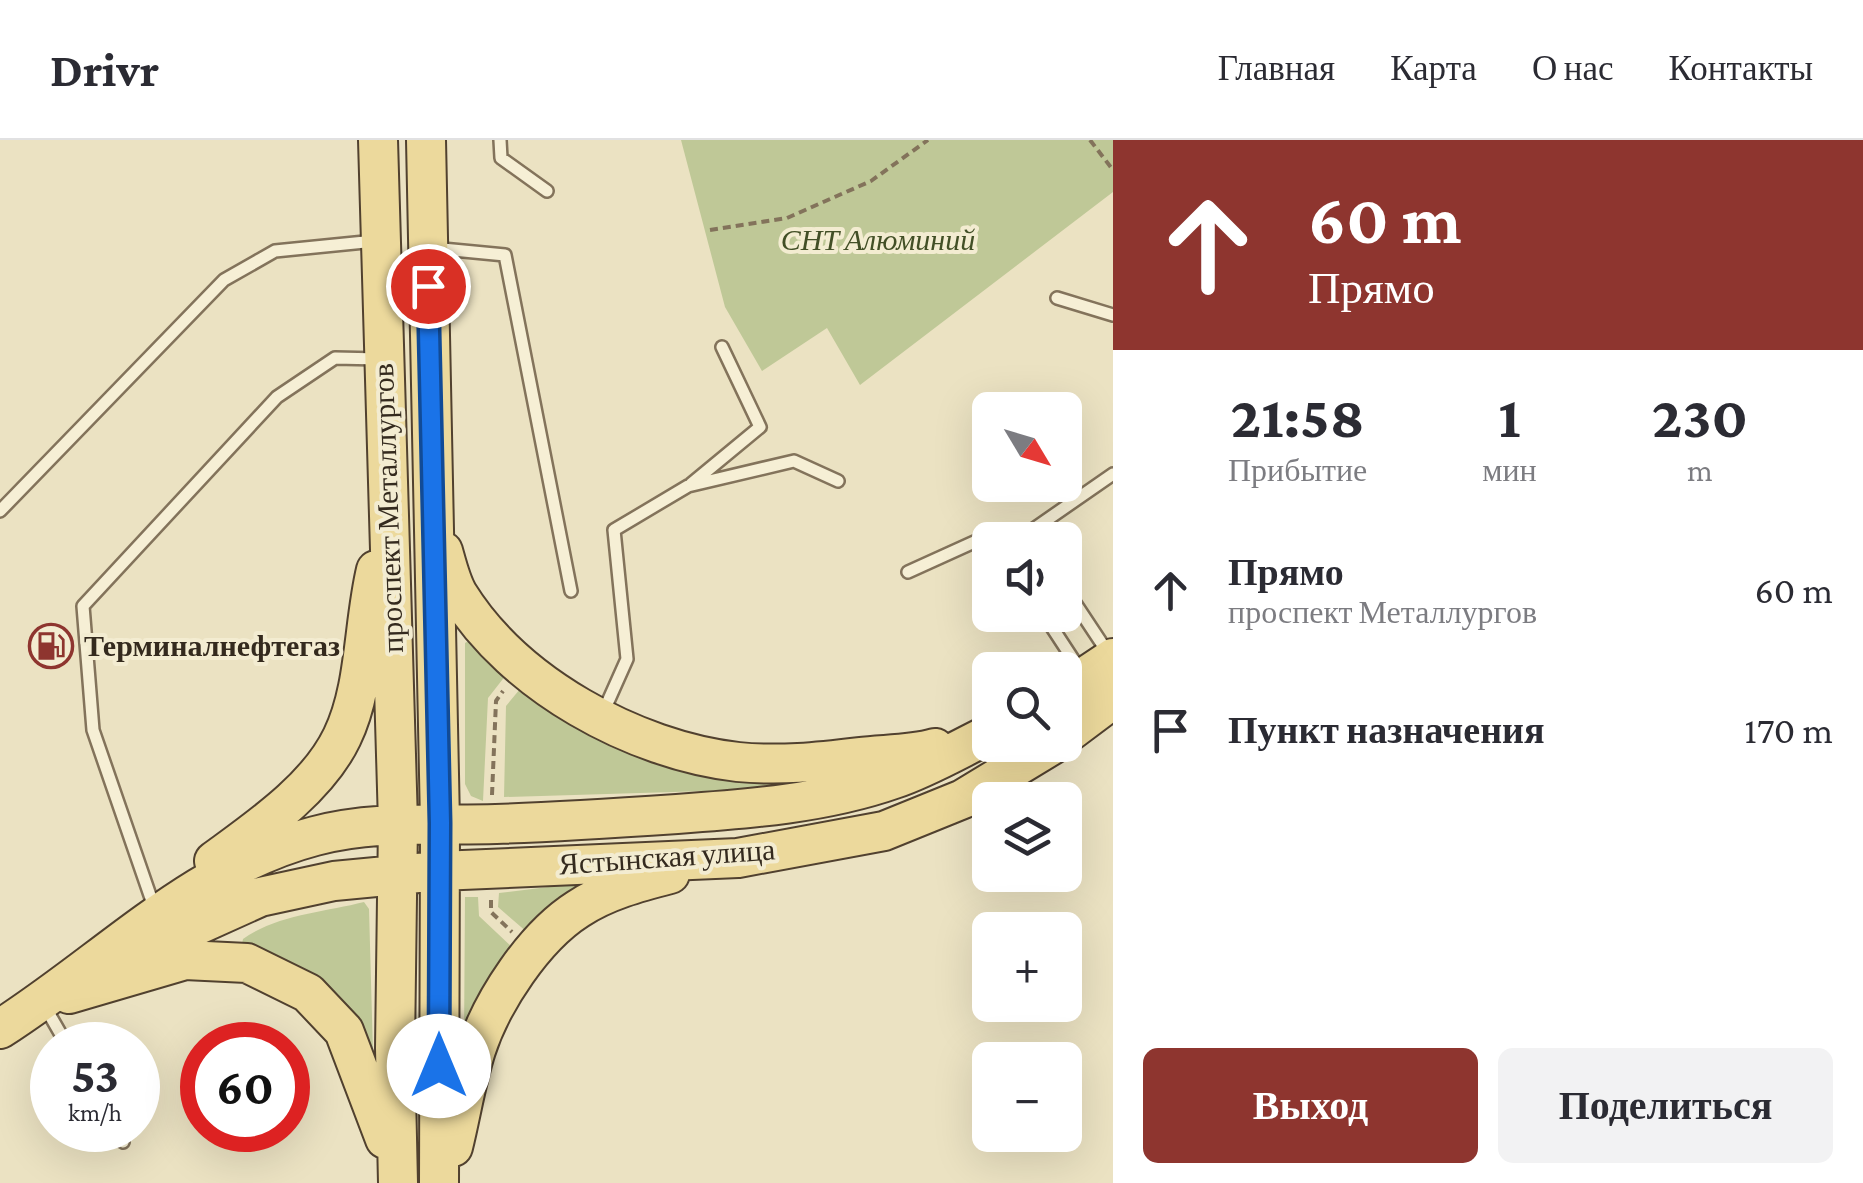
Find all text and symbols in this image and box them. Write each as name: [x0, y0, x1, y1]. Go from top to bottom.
text: Drivr: [50, 43, 159, 96]
text: Главная: [1218, 49, 1335, 88]
text: Карта: [1390, 49, 1477, 88]
text: О нас: [1532, 49, 1614, 88]
text: Контакты: [1669, 49, 1813, 88]
icon: ahead: [1143, 180, 1273, 310]
text: 60 m: [1308, 180, 1461, 258]
park label: СНТ Алюминий: [781, 223, 975, 256]
pin: [386, 244, 471, 329]
icon: arrive: [401, 259, 456, 314]
text: Прямо: [1308, 263, 1435, 313]
street label: проспект Металлургов: [366, 363, 409, 653]
text: 21:58: [1231, 383, 1365, 450]
text: 1: [1498, 383, 1521, 450]
text: 230: [1652, 383, 1748, 450]
north arrow: [972, 392, 1082, 502]
map controls: [972, 392, 1082, 1152]
text: Прибытие: [1228, 452, 1367, 488]
text: мин: [1482, 452, 1537, 488]
text: m: [1687, 452, 1713, 488]
button: sound: [972, 522, 1082, 632]
text: Прямо: [1228, 551, 1344, 593]
icon: ahead: [1143, 563, 1198, 618]
text: 60 m: [1755, 569, 1833, 611]
text: проспект Металлургов: [1228, 594, 1537, 630]
fuel station icon: Терминалнефтегаз: [28, 623, 74, 669]
place label: Терминалнефтегаз: [84, 629, 340, 662]
button: search: [972, 652, 1082, 762]
icon: arrive: [1143, 703, 1198, 758]
text: Пункт назначения: [1228, 709, 1545, 751]
text: 170 m: [1744, 709, 1833, 751]
button: layers: [972, 782, 1082, 892]
street label: Ястынская улица: [558, 832, 776, 881]
button: +: [972, 912, 1082, 1022]
position arrow: [387, 1014, 491, 1118]
speed limit sign: 60: [180, 1022, 310, 1152]
button: −: [972, 1042, 1082, 1152]
text: 53: [71, 1047, 119, 1103]
button: Выход: [1143, 1048, 1478, 1163]
button: Поделиться: [1498, 1048, 1833, 1163]
text: km/h: [68, 1099, 122, 1126]

